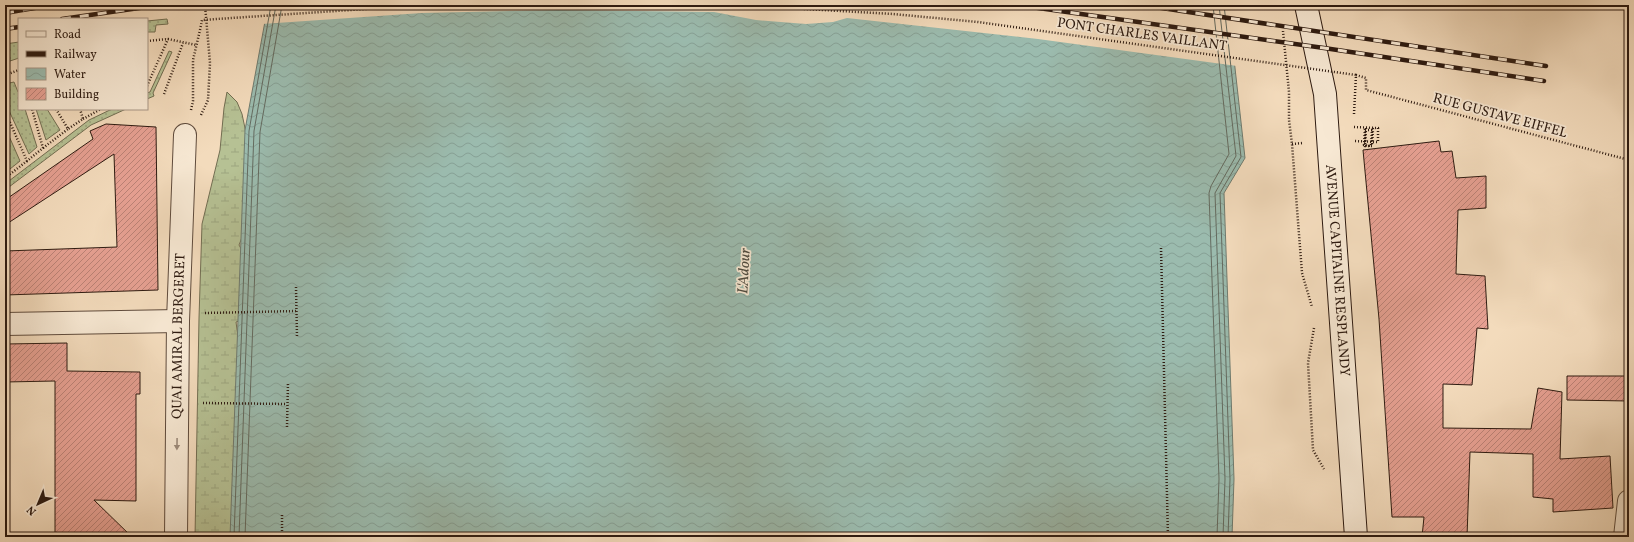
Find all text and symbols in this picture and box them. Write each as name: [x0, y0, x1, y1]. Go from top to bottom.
street label: PONT CHARLES VAILLANT: [1056, 14, 1228, 56]
legend: [18, 18, 148, 110]
text: Road: [54, 27, 81, 43]
text: Railway: [54, 47, 97, 63]
text: Water: [54, 67, 86, 83]
text: Building: [54, 87, 99, 103]
street label: RUE GUSTAVE EIFFEL: [1431, 89, 1569, 143]
street label: AVENUE CAPITAINE RESPLANDY: [1320, 164, 1354, 377]
water label: L'Adour: [733, 247, 757, 294]
street label: QUAI AMIRAL BERGERET: [168, 253, 190, 419]
one-way arrow: [173, 438, 180, 450]
north arrow: [18, 484, 58, 524]
text: N: [24, 502, 40, 518]

